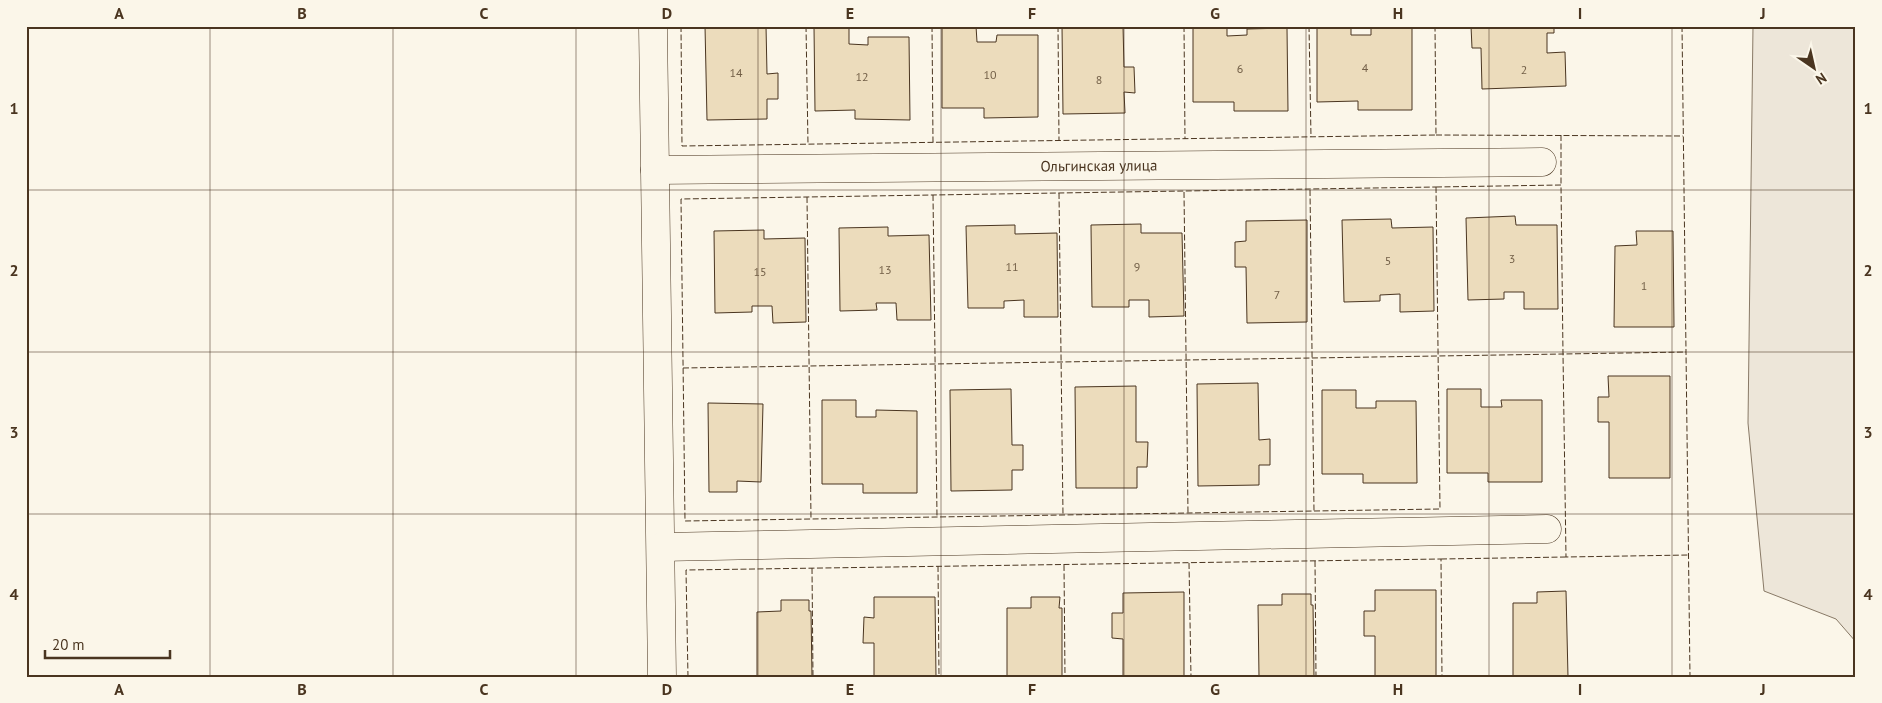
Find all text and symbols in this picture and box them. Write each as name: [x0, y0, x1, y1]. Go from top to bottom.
text: A: [114, 3, 124, 23]
text: B: [297, 3, 307, 23]
text: C: [480, 3, 489, 23]
text: D: [662, 3, 672, 23]
text: E: [846, 3, 854, 23]
text: F: [1028, 3, 1036, 23]
text: G: [1210, 3, 1220, 23]
text: H: [1393, 3, 1403, 23]
text: I: [1578, 3, 1582, 23]
text: J: [1759, 3, 1766, 23]
north arrow: [1790, 42, 1840, 92]
house number: 4: [1362, 60, 1369, 75]
house number: 6: [1237, 61, 1243, 76]
house number: 2: [1521, 62, 1527, 77]
house number: 14: [729, 65, 743, 80]
house number: 10: [983, 67, 997, 82]
house number: 12: [855, 69, 869, 84]
text: N: [1812, 69, 1830, 89]
house number: 8: [1096, 72, 1102, 87]
text: 1: [9, 98, 19, 118]
text: 1: [1863, 98, 1873, 118]
street label: Ольгинская улица: [1040, 155, 1158, 176]
house number: 3: [1509, 251, 1515, 266]
house number: 5: [1385, 253, 1391, 268]
house number: 11: [1005, 259, 1019, 274]
house number: 9: [1134, 259, 1140, 274]
text: 2: [9, 260, 19, 280]
text: 2: [1863, 260, 1873, 280]
house number: 13: [878, 262, 892, 277]
house number: 15: [753, 264, 767, 279]
house number: 1: [1641, 278, 1647, 293]
house number: 7: [1274, 287, 1280, 302]
text: 3: [9, 422, 19, 442]
text: 3: [1863, 422, 1873, 442]
text: 4: [9, 584, 19, 604]
text: 4: [1863, 584, 1873, 604]
scale bar: [45, 628, 170, 660]
text: 20 m: [52, 635, 85, 654]
text: A: [114, 679, 124, 699]
text: B: [297, 679, 307, 699]
text: C: [480, 679, 489, 699]
text: D: [662, 679, 672, 699]
text: E: [846, 679, 854, 699]
text: F: [1028, 679, 1036, 699]
text: G: [1210, 679, 1220, 699]
text: H: [1393, 679, 1403, 699]
text: I: [1578, 679, 1582, 699]
text: J: [1759, 679, 1766, 699]

